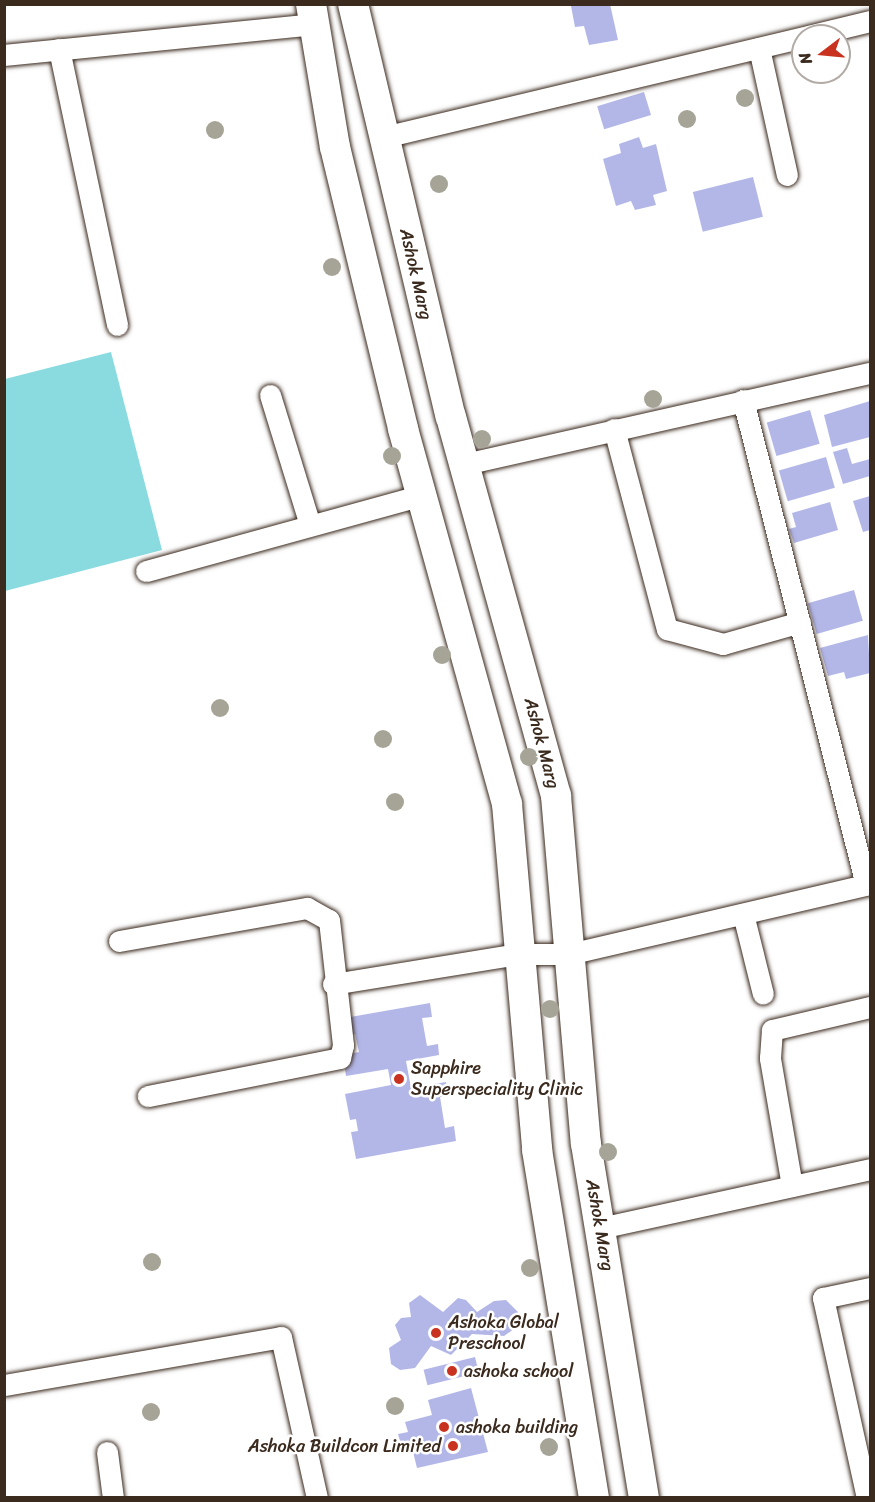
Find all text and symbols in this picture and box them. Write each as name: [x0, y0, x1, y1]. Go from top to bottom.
north arrow: [791, 24, 851, 84]
text: N: [790, 49, 821, 68]
street label: Ashok Marg: [395, 226, 437, 322]
street label: Ashok Marg: [520, 695, 564, 791]
place label: Sapphire Superspeciality Clinic: [411, 1058, 584, 1100]
marker: Sapphire Superspeciality Clinic: [392, 1072, 406, 1086]
street label: Ashok Marg: [581, 1177, 619, 1273]
place label: Ashoka Global Preschool: [448, 1312, 559, 1354]
marker: Ashoka Global Preschool: [429, 1326, 443, 1340]
place label: ashoka school: [464, 1360, 573, 1382]
marker: ashoka school: [445, 1364, 459, 1378]
place label: ashoka building: [456, 1416, 578, 1438]
marker: ashoka building: [437, 1420, 451, 1434]
place label: Ashoka Buildcon Limited: [248, 1435, 441, 1457]
marker: Ashoka Buildcon Limited: [446, 1439, 460, 1453]

